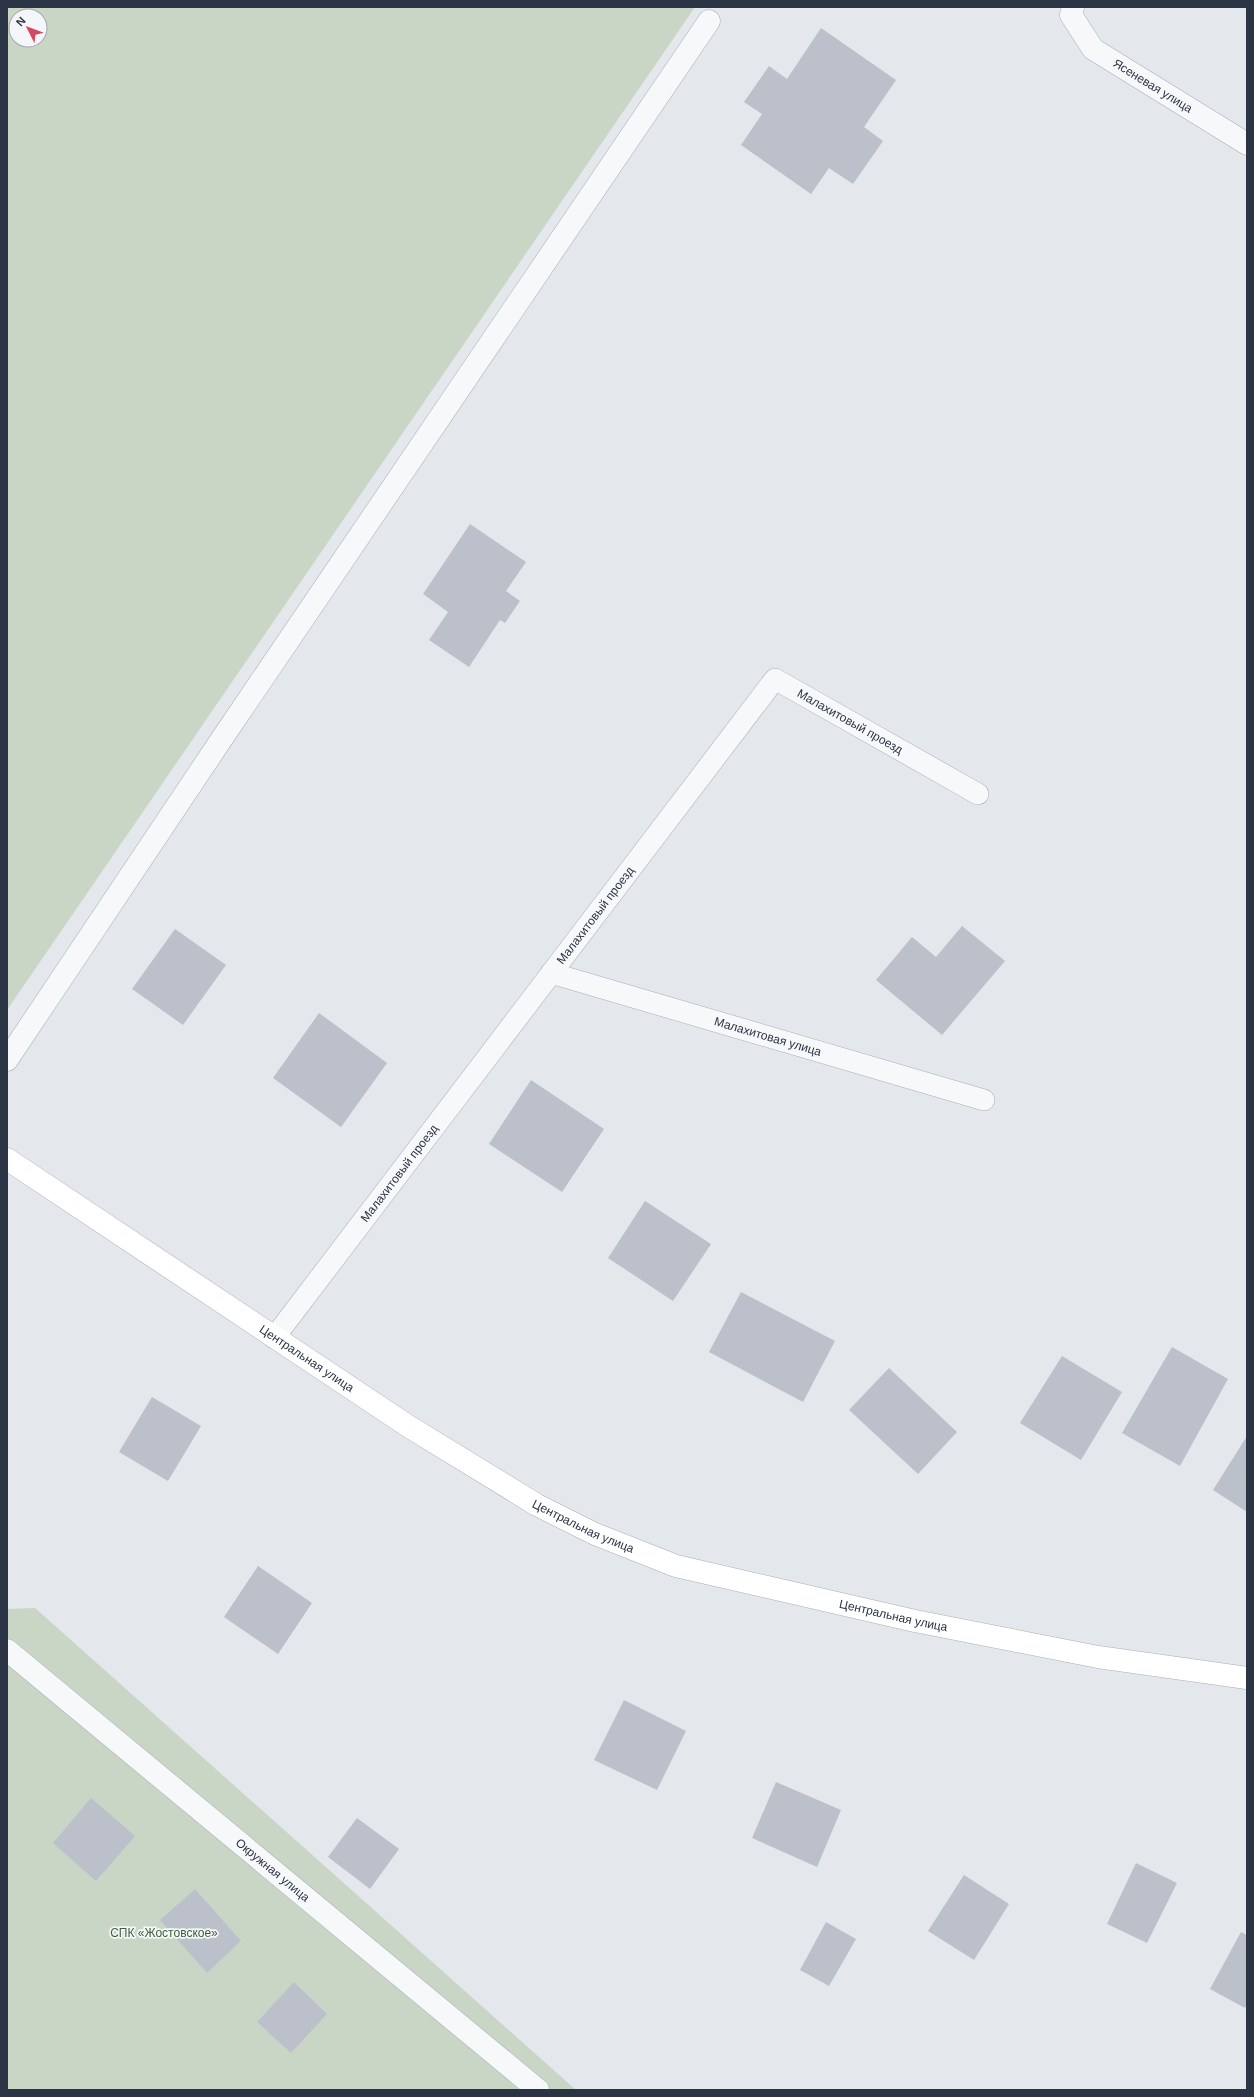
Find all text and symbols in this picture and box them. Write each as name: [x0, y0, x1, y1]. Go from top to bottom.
north arrow: [8, 8, 48, 48]
text: N: [13, 14, 28, 28]
street label: Ясеневая улица: [1111, 56, 1195, 116]
street label: Малахитовый проезд: [795, 686, 905, 757]
street label: Малахитовый проезд: [554, 864, 637, 967]
street label: Малахитовая улица: [713, 1014, 823, 1059]
street label: Малахитовый проезд: [358, 1122, 441, 1225]
street label: Центральная улица: [257, 1322, 357, 1395]
street label: Центральная улица: [530, 1497, 636, 1556]
street label: Центральная улица: [838, 1597, 949, 1634]
street label: Окружная улица: [233, 1836, 313, 1905]
park label: СПК «Жостовское»: [110, 1926, 218, 1940]

